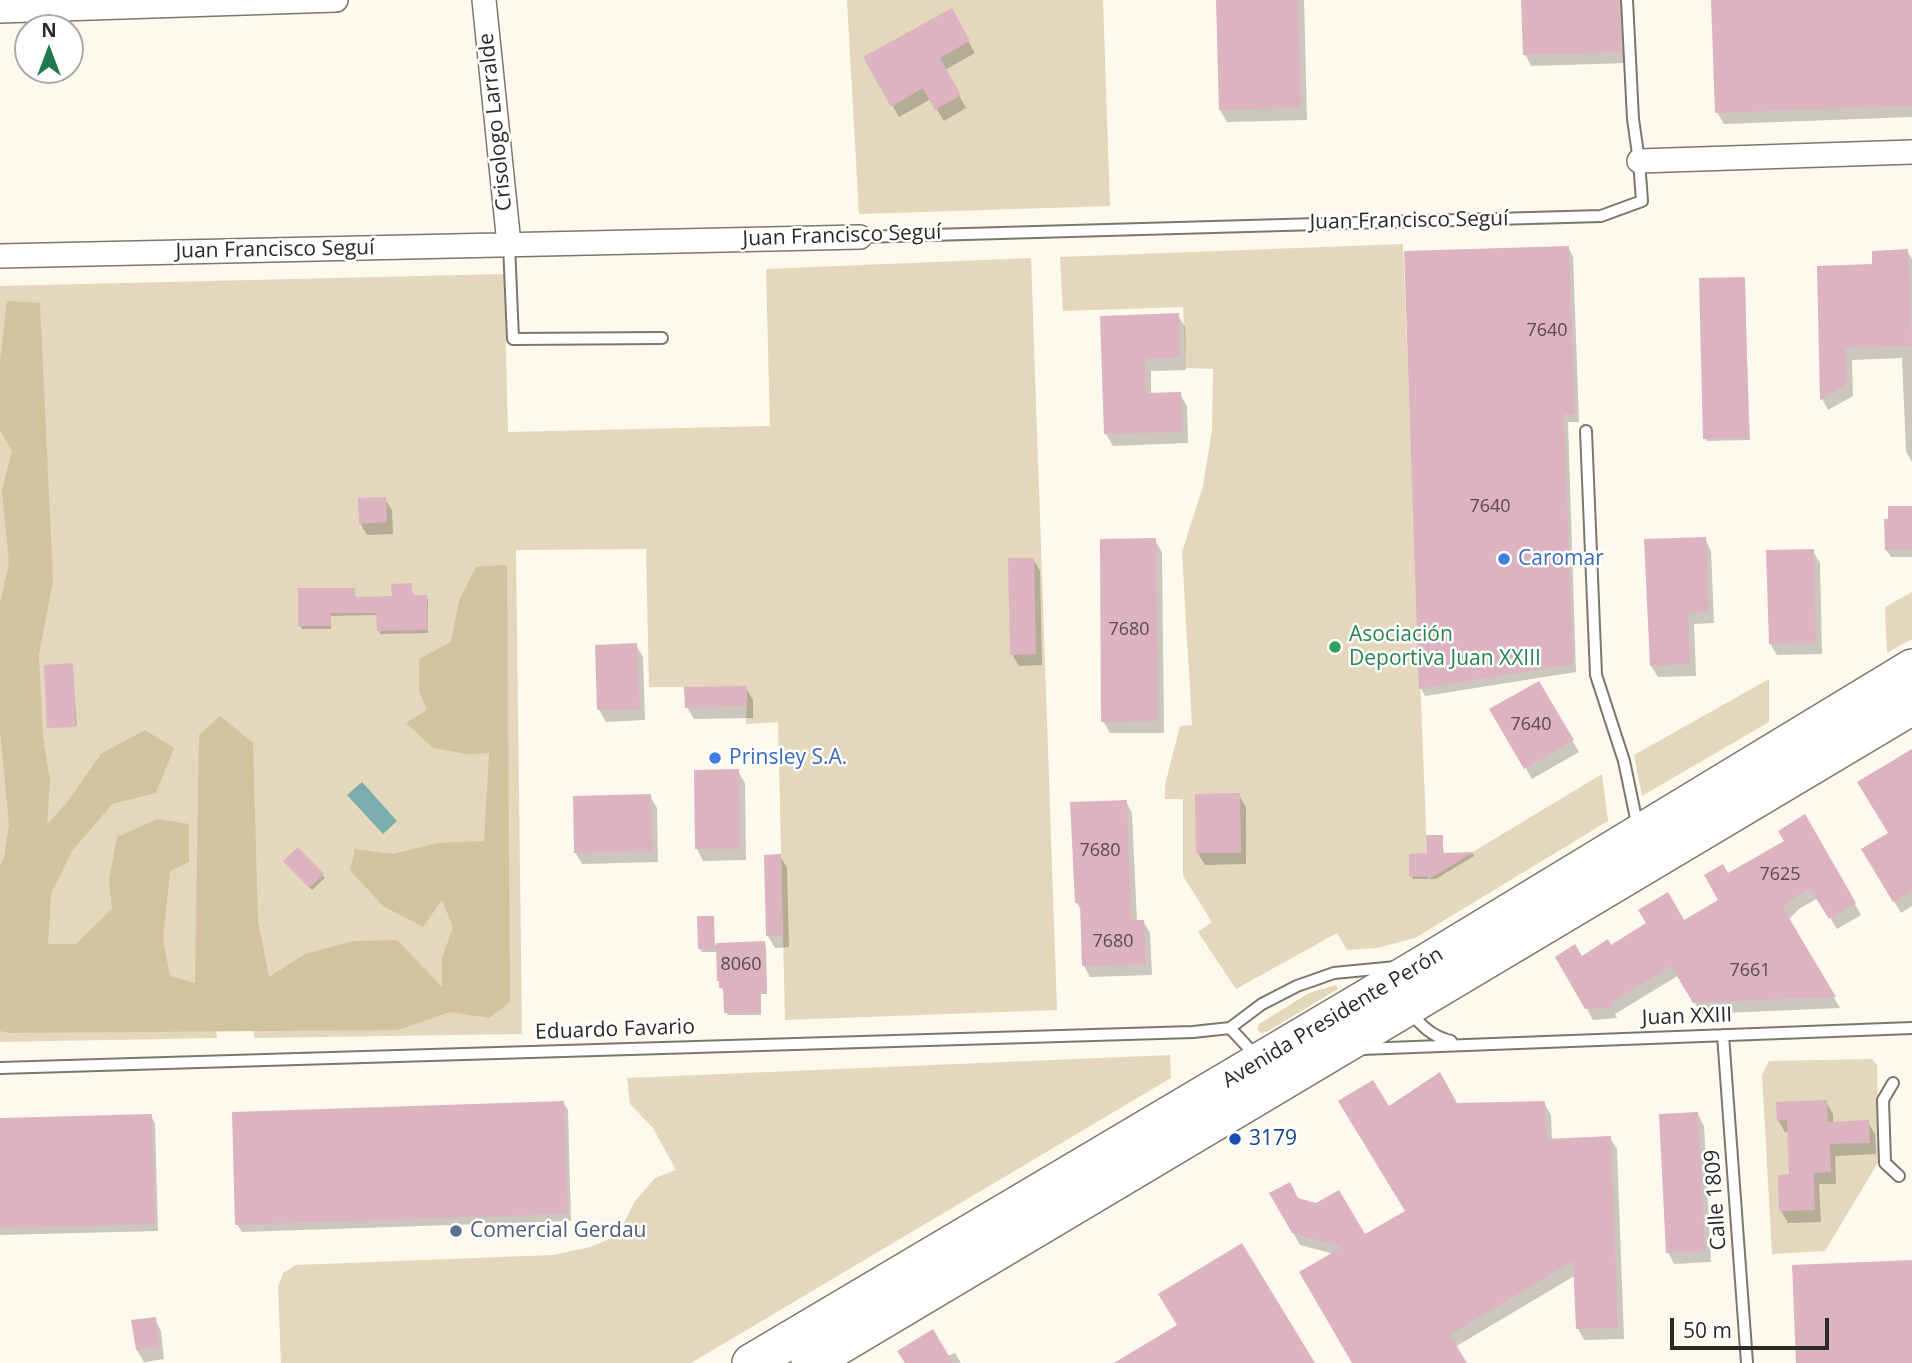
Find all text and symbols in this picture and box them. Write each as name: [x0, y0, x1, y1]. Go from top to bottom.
north arrow: [14, 14, 84, 84]
text: N: [41, 17, 57, 43]
street label: Crisologo Larralde: [474, 32, 518, 212]
street label: Juan Francisco Seguí: [1309, 207, 1509, 235]
street label: Juan Francisco Seguí: [742, 220, 942, 252]
street label: Juan Francisco Seguí: [175, 236, 375, 264]
house number: 7640: [1526, 320, 1568, 342]
house number: 7640: [1469, 496, 1511, 518]
place label: Caromar: [1518, 546, 1604, 572]
marker: Caromar: [1496, 551, 1512, 567]
house number: 7680: [1108, 619, 1150, 641]
place label: Asociación Deportiva Juan XXIII: [1349, 622, 1541, 672]
marker: Asociación Deportiva Juan XXIII: [1327, 639, 1343, 655]
house number: 7640: [1510, 714, 1552, 736]
place label: Prinsley S.A.: [729, 745, 847, 771]
marker: Prinsley S.A.: [707, 750, 723, 766]
house number: 7680: [1079, 840, 1121, 862]
house number: 7625: [1759, 864, 1801, 886]
house number: 7680: [1092, 931, 1134, 953]
street label: Avenida Presidente Perón: [1218, 942, 1448, 1094]
house number: 8060: [720, 954, 762, 976]
house number: 7661: [1729, 960, 1771, 982]
street label: Juan XXIII: [1641, 1003, 1733, 1031]
street label: Eduardo Favario: [535, 1015, 695, 1045]
place label: 3179: [1249, 1126, 1297, 1152]
marker: 3179: [1227, 1131, 1243, 1147]
street label: Calle 1809: [1700, 1149, 1732, 1251]
place label: Comercial Gerdau: [470, 1218, 647, 1244]
marker: Comercial Gerdau: [448, 1223, 464, 1239]
scale bar: [1674, 1304, 1833, 1348]
text: 50 m: [1683, 1316, 1732, 1344]

